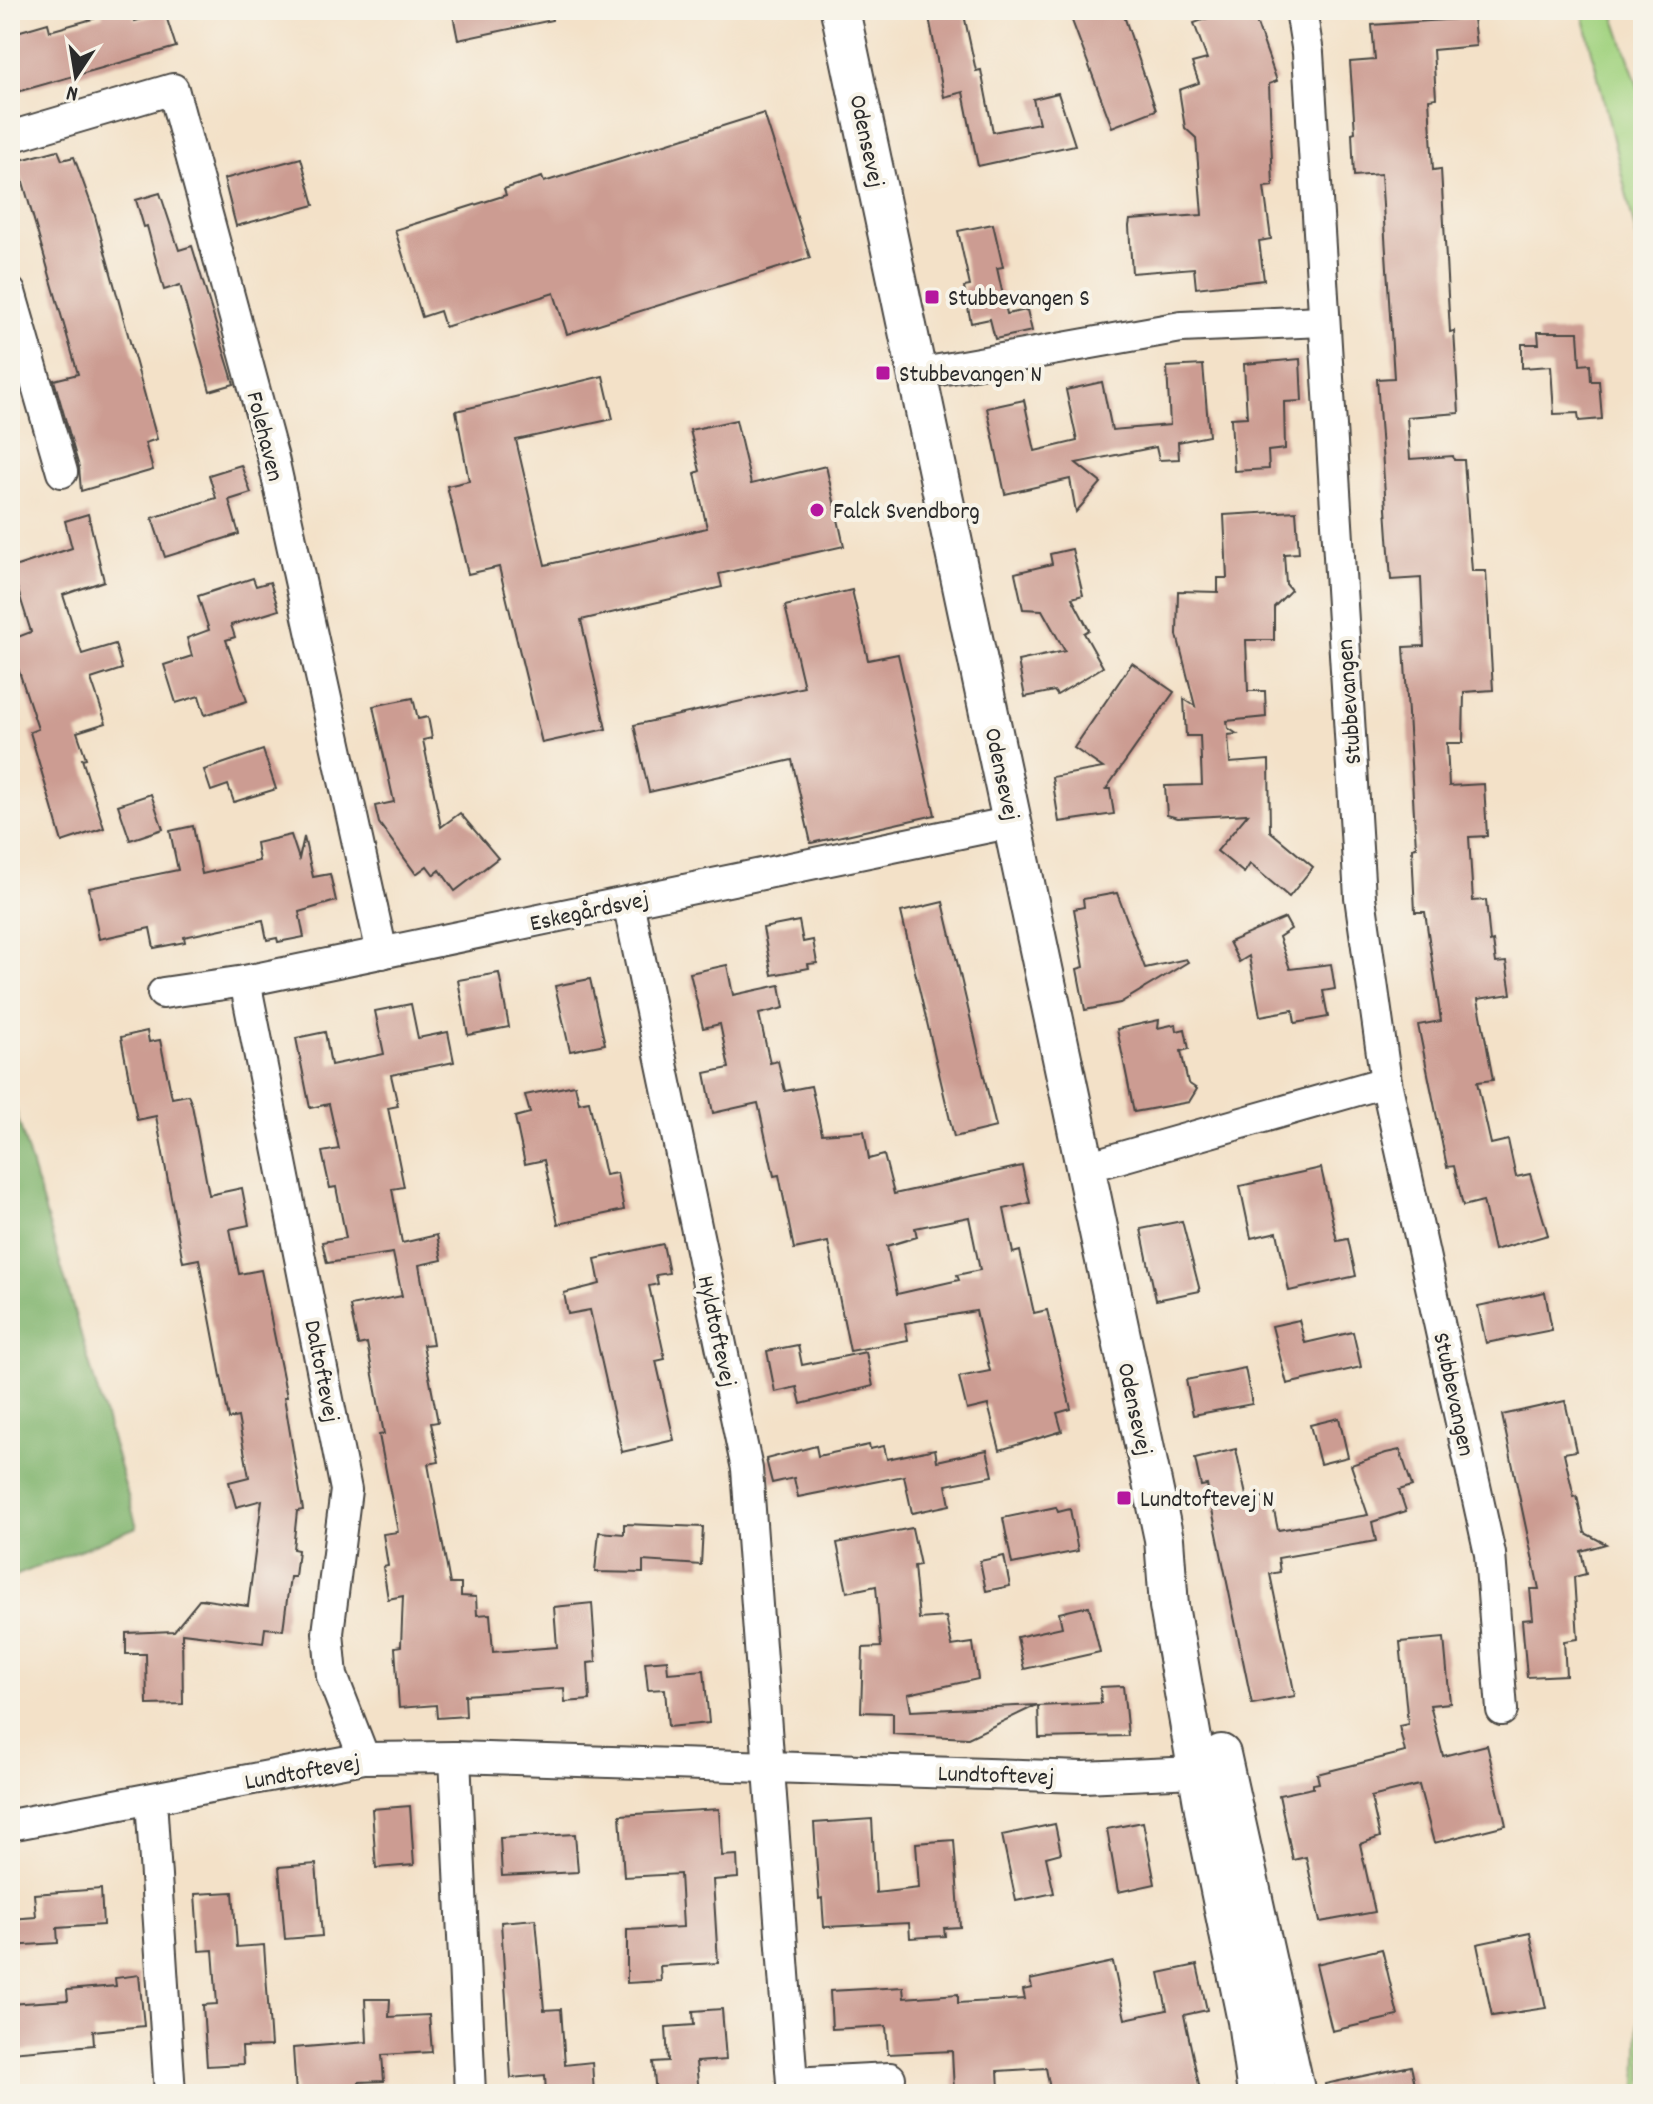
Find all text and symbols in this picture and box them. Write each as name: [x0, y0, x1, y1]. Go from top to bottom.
north arrow: [36, 36, 116, 116]
text: N: [64, 76, 81, 108]
street label: Odensevej: [839, 92, 891, 191]
place label: Stubbevangen S: [948, 283, 1090, 317]
marker: Stubbevangen S: [923, 288, 941, 306]
place label: Stubbevangen N: [899, 359, 1042, 393]
marker: Stubbevangen N: [874, 364, 892, 382]
street label: Folehaven: [236, 388, 291, 485]
place label: Falck Svendborg: [833, 496, 980, 530]
marker: Falck Svendborg: [808, 501, 826, 519]
street label: Stubbevangen: [1330, 638, 1372, 766]
street label: Odensevej: [974, 725, 1026, 824]
street label: Eskegårdsvej: [527, 884, 652, 942]
street label: Hyldtoftevej: [687, 1273, 743, 1391]
street label: Daltoftevej: [293, 1317, 347, 1426]
street label: Stubbevangen: [1422, 1330, 1482, 1460]
street label: Odensevej: [1107, 1360, 1159, 1459]
place label: Lundtoftevej N: [1140, 1484, 1274, 1518]
marker: Lundtoftevej N: [1115, 1489, 1133, 1507]
street label: Lundtoftevej: [242, 1747, 363, 1801]
street label: Lundtoftevej: [937, 1758, 1055, 1796]

